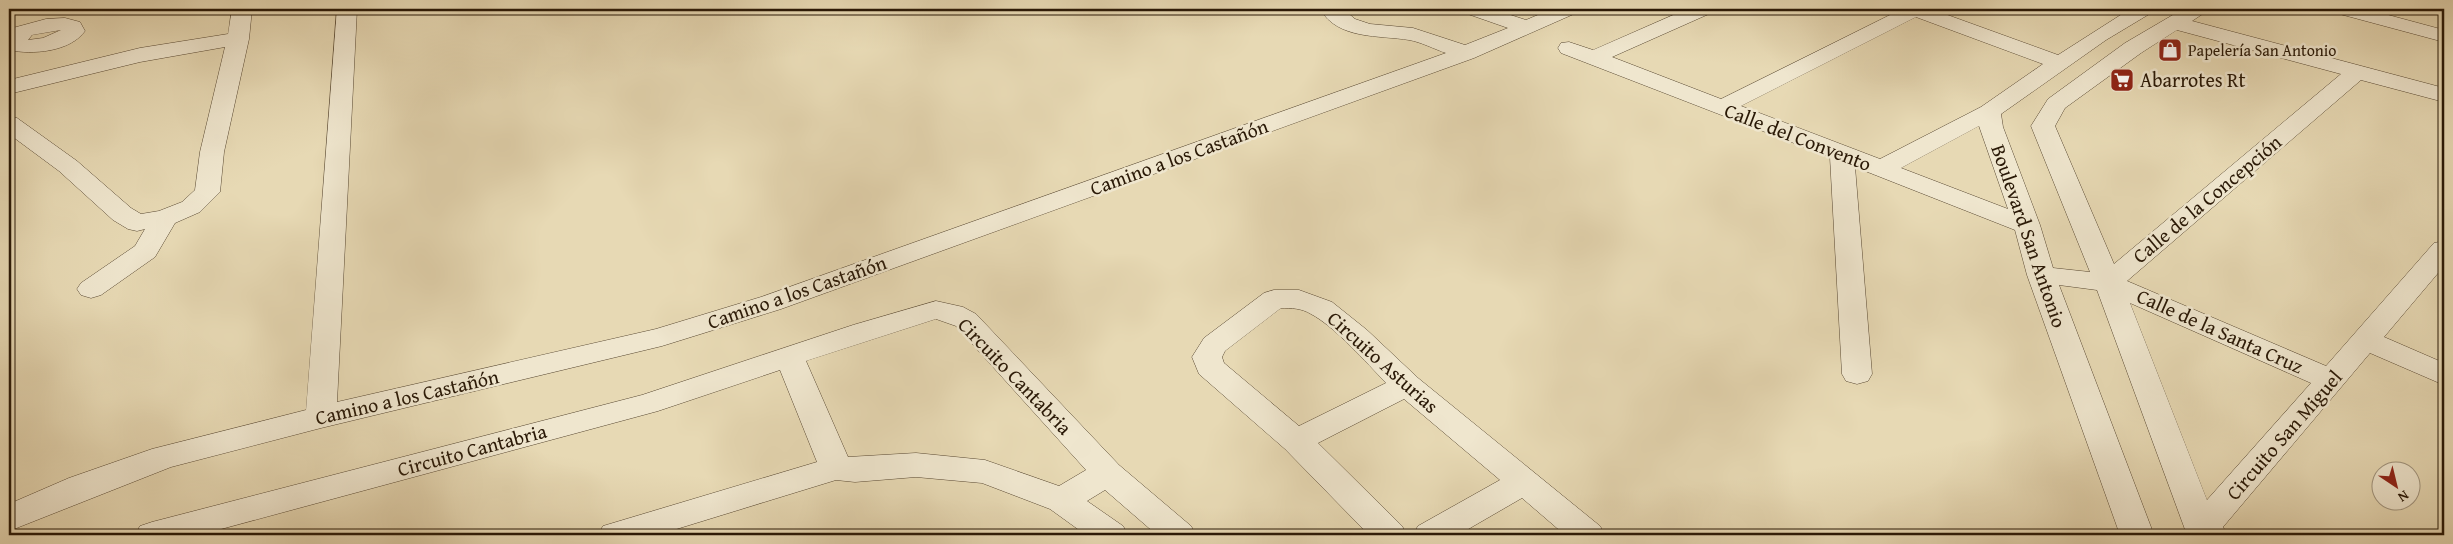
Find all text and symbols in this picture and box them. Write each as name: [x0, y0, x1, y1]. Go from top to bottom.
shop icon: Papelería San Antonio: [2157, 37, 2183, 63]
place label: Papelería San Antonio: [2188, 38, 2337, 62]
place label: Abarrotes Rt: [2140, 65, 2246, 94]
supermarket icon: Abarrotes Rt: [2109, 67, 2135, 93]
street label: Calle del Convento: [1721, 95, 1876, 178]
street label: Camino a los Castañón: [1086, 111, 1272, 202]
street label: Calle de la Concepción: [2126, 128, 2287, 270]
street label: Boulevard San Antonio: [1985, 140, 2074, 331]
street label: Camino a los Castañón: [703, 247, 890, 336]
street label: Calle de la Santa Cruz: [2132, 281, 2308, 380]
street label: Circuito Asturias: [1321, 304, 1445, 419]
street label: Circuito Cantabria: [952, 311, 1079, 441]
street label: Camino a los Castañón: [312, 361, 502, 432]
street label: Circuito San Miguel: [2219, 363, 2349, 506]
street label: Circuito Cantabria: [394, 416, 550, 483]
north arrow: [2370, 462, 2420, 512]
text: N: [2393, 486, 2413, 508]

